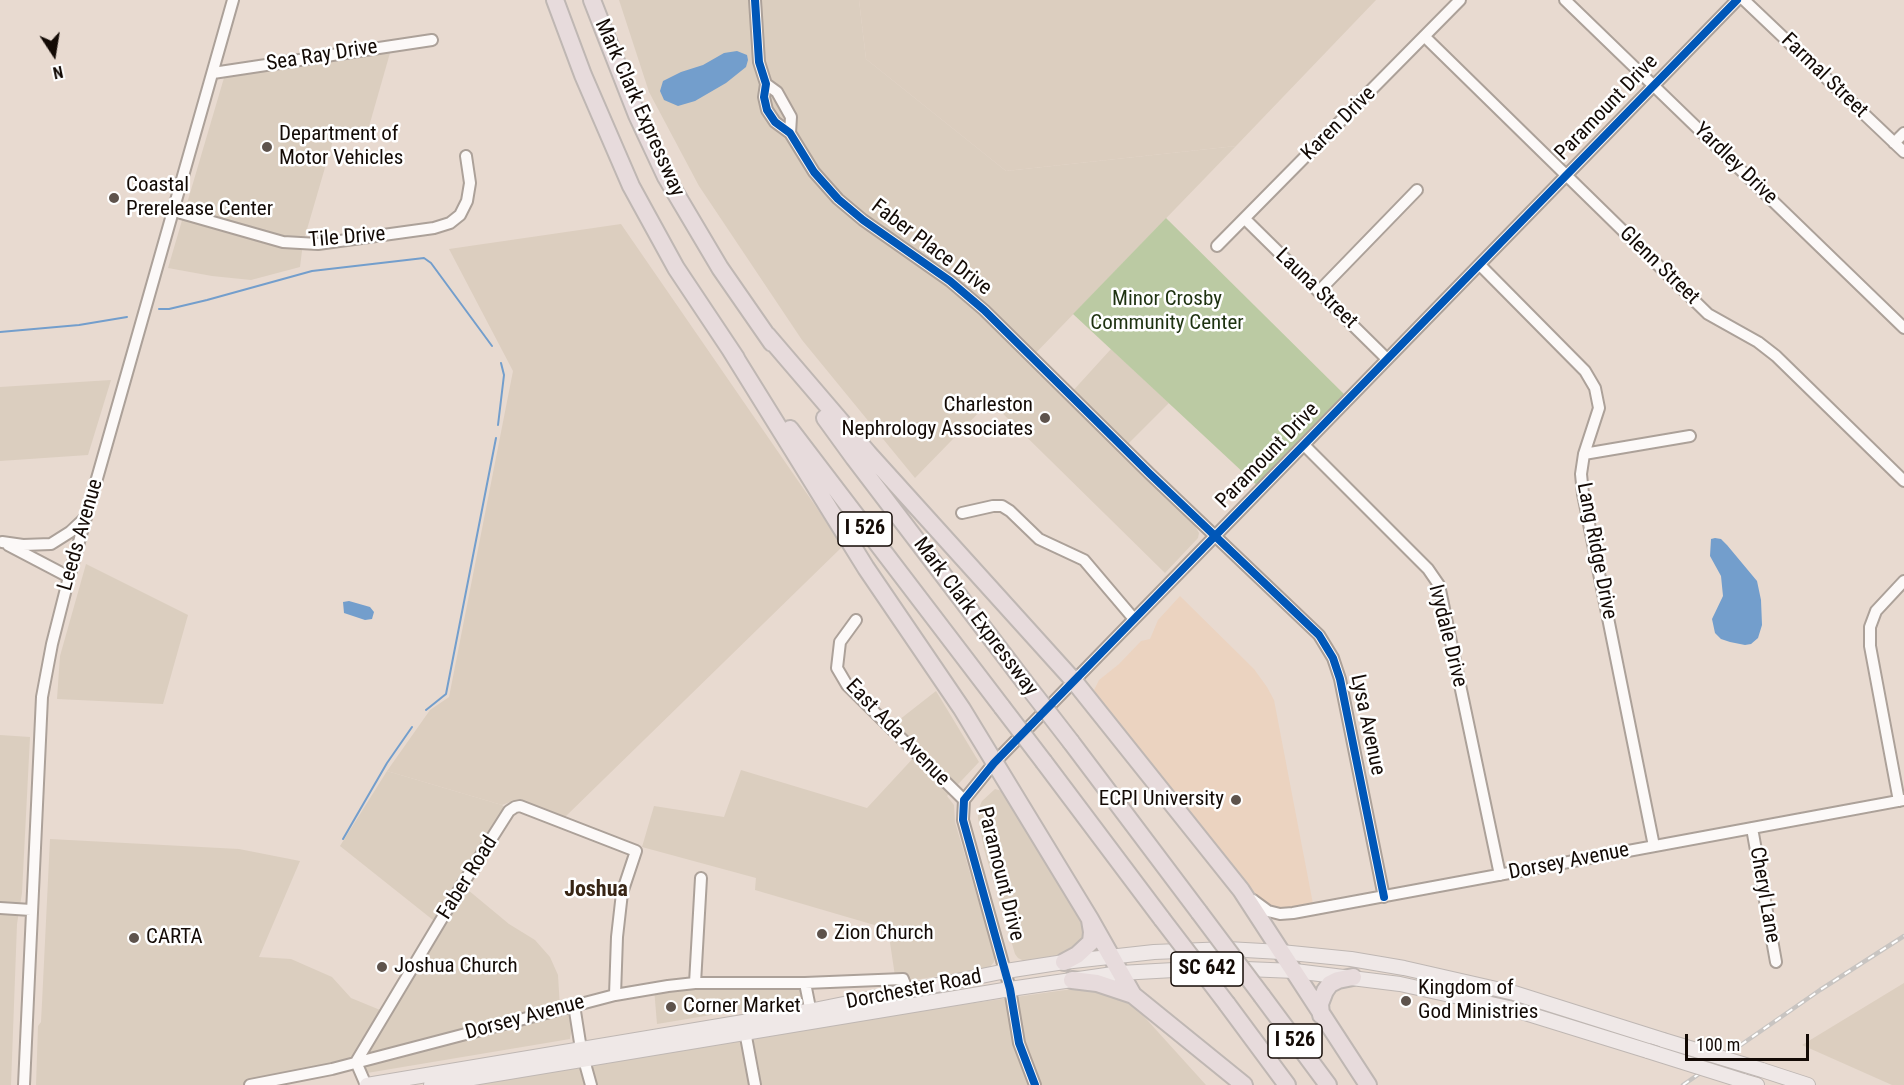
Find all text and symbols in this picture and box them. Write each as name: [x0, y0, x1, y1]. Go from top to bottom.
street label: Mark Clark Expressway: [589, 15, 689, 201]
north arrow: [24, 24, 84, 84]
street label: Farmal Street: [1775, 28, 1873, 124]
street label: Sea Ray Drive: [265, 35, 379, 77]
street label: Paramount Drive: [1550, 50, 1664, 166]
text: N: [51, 62, 65, 82]
street label: Karen Drive: [1297, 82, 1381, 166]
street label: Yardley Drive: [1688, 118, 1782, 210]
place label: Department of Motor Vehicles: [279, 122, 403, 172]
marker: Department of Motor Vehicles: [260, 140, 274, 154]
place label: Coastal Prerelease Center: [126, 173, 273, 223]
marker: Coastal Prerelease Center: [107, 191, 121, 205]
street label: Faber Place Drive: [866, 195, 996, 301]
street label: Tile Drive: [307, 222, 387, 254]
street label: Glenn Street: [1614, 222, 1704, 310]
street label: Launa Street: [1270, 244, 1362, 334]
park label: Minor Crosby Community Center: [1090, 287, 1244, 337]
place label: Charleston Nephrology Associates: [842, 393, 1033, 443]
street label: Paramount Drive: [1211, 398, 1325, 514]
marker: Charleston Nephrology Associates: [1038, 411, 1052, 425]
street label: Leeds Avenue: [53, 476, 109, 594]
street label: Lang Ridge Drive: [1570, 481, 1622, 621]
road number: I 526: [838, 512, 892, 546]
street label: Mark Clark Expressway: [907, 533, 1043, 701]
street label: Ivydale Drive: [1422, 582, 1472, 690]
street label: Lysa Avenue: [1344, 672, 1390, 778]
street label: East Ada Avenue: [840, 674, 954, 792]
place label: ECPI University: [1099, 787, 1224, 813]
marker: ECPI University: [1229, 793, 1243, 807]
street label: Paramount Drive: [971, 804, 1029, 944]
street label: Faber Road: [433, 832, 503, 924]
street label: Dorsey Avenue: [1507, 838, 1631, 886]
street label: Cheryl Lane: [1743, 845, 1785, 945]
district label: Joshua: [564, 877, 628, 903]
place label: Zion Church: [834, 921, 934, 947]
place label: CARTA: [146, 925, 203, 951]
marker: Zion Church: [815, 927, 829, 941]
marker: CARTA: [127, 931, 141, 945]
road number: SC 642: [1171, 952, 1243, 986]
place label: Joshua Church: [394, 954, 518, 980]
marker: Joshua Church: [375, 960, 389, 974]
street label: Dorchester Road: [844, 965, 984, 1015]
place label: Kingdom of God Ministries: [1418, 976, 1538, 1026]
street label: Dorsey Avenue: [463, 990, 587, 1046]
place label: Corner Market: [683, 994, 801, 1020]
marker: Kingdom of God Ministries: [1399, 994, 1413, 1008]
marker: Corner Market: [664, 1000, 678, 1014]
scale bar: [1688, 1022, 1812, 1060]
road number: I 526: [1268, 1024, 1322, 1058]
text: 100 m: [1696, 1034, 1740, 1055]

